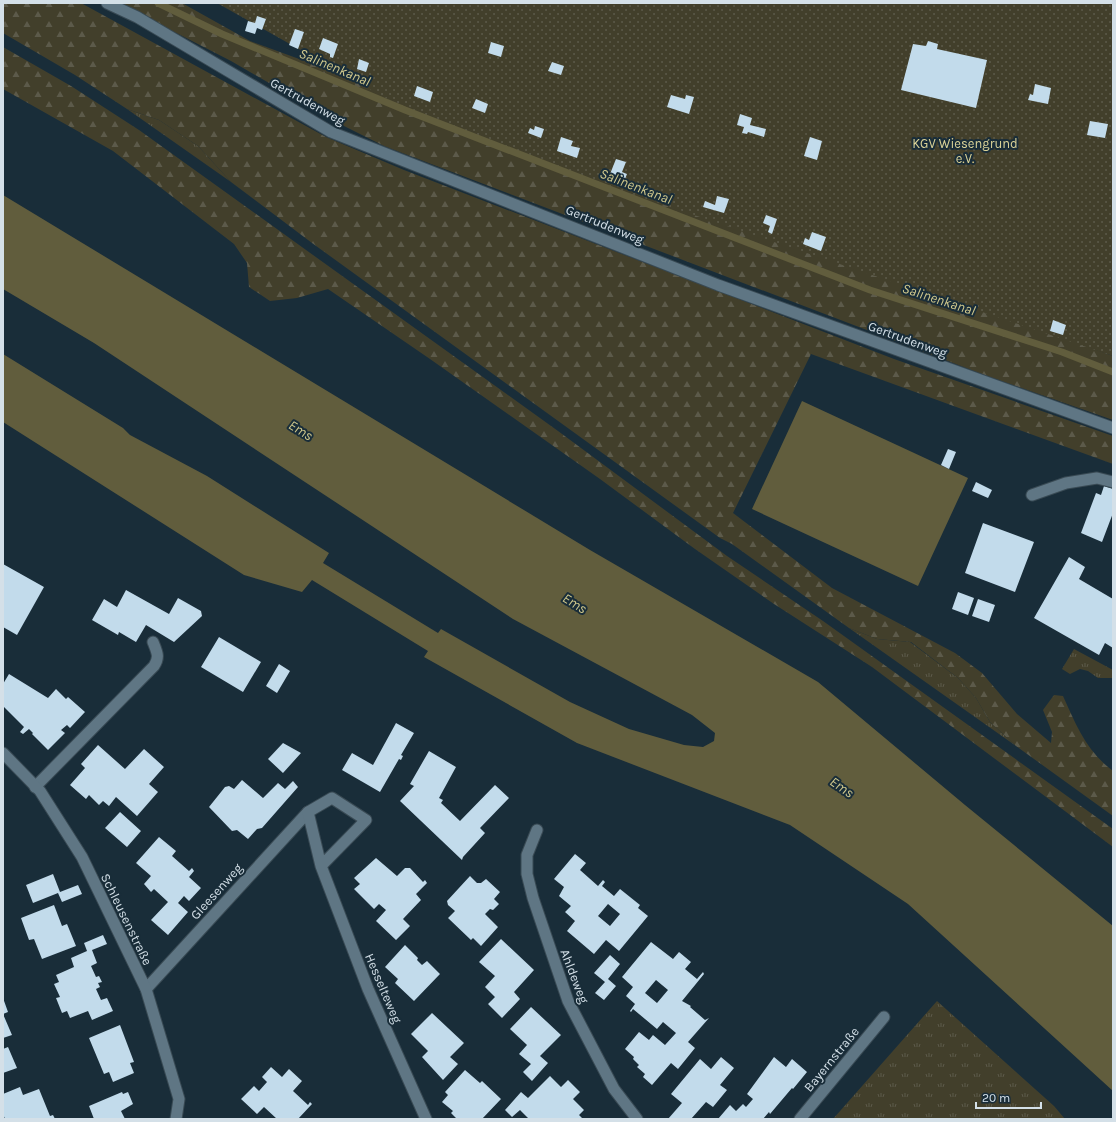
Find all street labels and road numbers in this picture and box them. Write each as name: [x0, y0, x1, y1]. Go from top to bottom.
street label: Gertrudenweg: [268, 75, 348, 128]
street label: Gertrudenweg: [564, 202, 647, 247]
street label: Gertrudenweg: [866, 318, 950, 361]
street label: Gleesenweg: [187, 860, 246, 922]
street label: Schleusenstraße: [98, 871, 155, 968]
street label: Ahldeweg: [557, 947, 592, 1006]
street label: Hesselteweg: [362, 951, 405, 1026]
street label: Bayernstraße: [801, 1024, 862, 1095]

